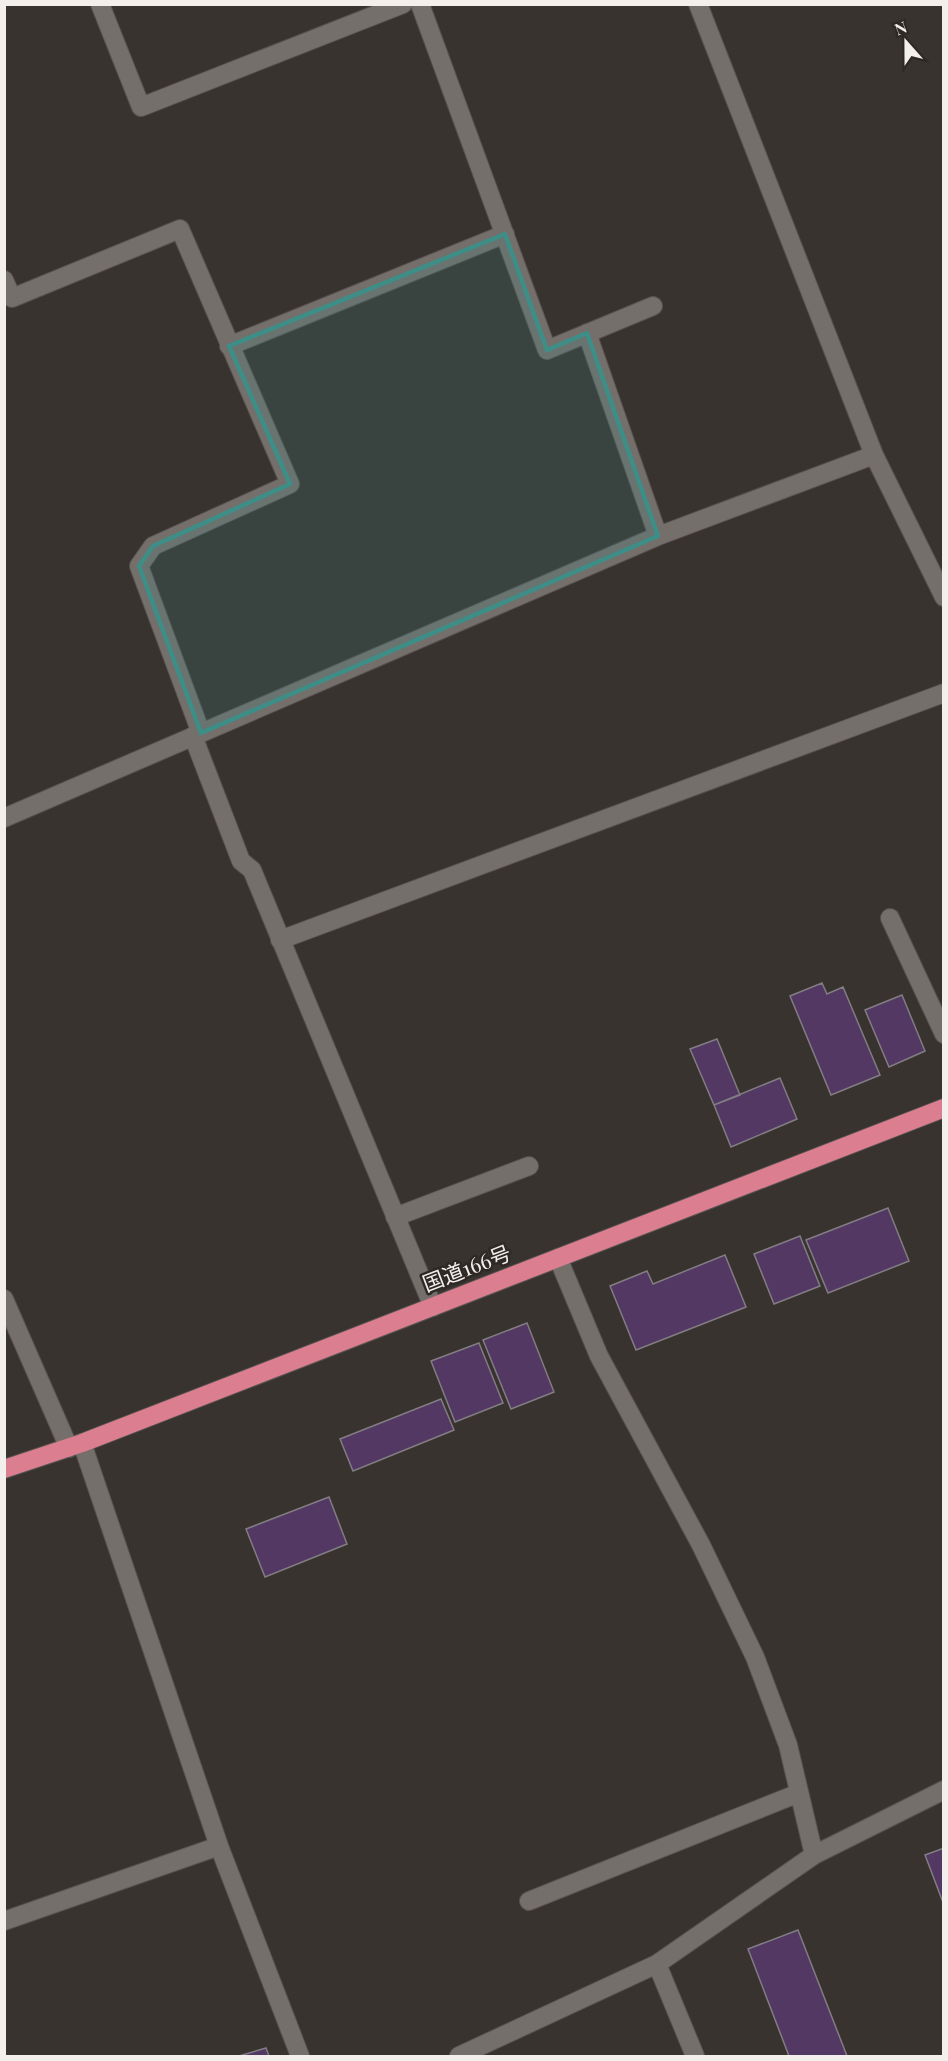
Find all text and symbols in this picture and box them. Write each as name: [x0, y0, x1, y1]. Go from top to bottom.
north arrow: [876, 12, 936, 72]
text: N: [891, 15, 910, 39]
street label: 国道166号: [418, 1237, 514, 1297]

